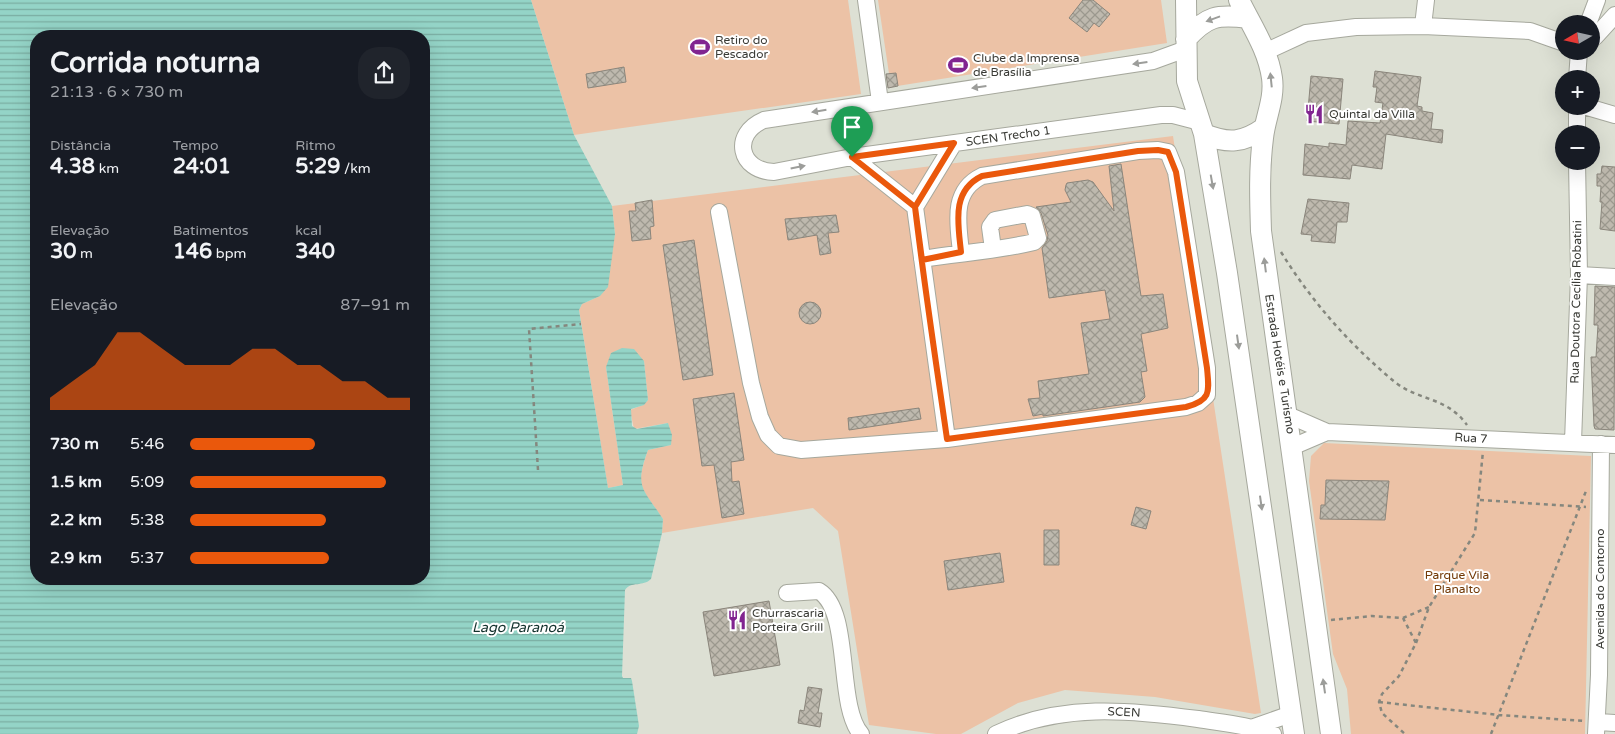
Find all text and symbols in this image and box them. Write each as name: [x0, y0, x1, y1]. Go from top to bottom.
north arrow: [1555, 15, 1600, 60]
map controls: [1555, 15, 1600, 170]
one-way arrow: [1206, 16, 1221, 23]
place label: Retiro do Pescador: [715, 33, 768, 61]
sports icon: Retiro do Pescador: [689, 36, 711, 58]
text: Corrida noturna: [50, 46, 260, 80]
button: share: [358, 47, 410, 99]
place label: Clube da Imprensa de Brasília: [973, 51, 1079, 79]
sports icon: Clube da Imprensa de Brasília: [947, 54, 969, 76]
one-way arrow: [1132, 59, 1148, 67]
button: +: [1555, 70, 1600, 115]
one-way arrow: [1267, 72, 1275, 88]
text: 21:13 · 6 × 730 m: [50, 82, 183, 102]
one-way arrow: [971, 83, 987, 91]
restaurant icon: Quintal da Villa: [1303, 103, 1325, 125]
pin: [831, 106, 873, 157]
place label: Quintal da Villa: [1329, 107, 1415, 121]
one-way arrow: [810, 108, 826, 116]
icon: arrive: [838, 113, 866, 141]
street label: SCEN Trecho 1: [965, 123, 1051, 149]
button: −: [1555, 125, 1600, 170]
text: Distância: [50, 137, 111, 154]
text: Tempo: [173, 137, 218, 154]
text: Ritmo: [295, 137, 336, 154]
text: 4.38: [50, 154, 95, 179]
text: 24:01: [173, 154, 231, 179]
text: 5:29: [295, 154, 340, 179]
text: km: [95, 160, 119, 177]
text: /km: [340, 160, 371, 177]
one-way arrow: [791, 163, 807, 171]
one-way arrow: [1208, 174, 1216, 190]
street label: Rua Doutora Cecília Robatini: [1568, 220, 1584, 384]
text: Elevação: [50, 222, 109, 239]
text: Batimentos: [173, 222, 249, 239]
text: kcal: [295, 222, 322, 239]
text: 30: [50, 239, 76, 264]
text: 146: [173, 239, 212, 264]
text: 340: [295, 239, 335, 264]
text: m: [76, 245, 93, 262]
text: bpm: [212, 245, 246, 262]
one-way arrow: [1261, 256, 1269, 272]
street label: Estrada Hotéis e Turismo: [1262, 293, 1298, 435]
text: Elevação: [50, 295, 118, 315]
text: 87–91 m: [340, 295, 410, 315]
one-way arrow: [1234, 335, 1242, 351]
street label: Rua 7: [1454, 430, 1488, 446]
text: 730 m: [50, 434, 99, 454]
text: 5:46: [130, 434, 164, 454]
text: 1.5 km: [50, 472, 102, 492]
text: 5:09: [130, 472, 164, 492]
one-way arrow: [1258, 495, 1266, 511]
text: 2.2 km: [50, 510, 102, 530]
text: 5:38: [130, 510, 164, 530]
street label: Avenida do Contorno: [1593, 529, 1607, 649]
text: 2.9 km: [50, 548, 102, 568]
text: 5:37: [130, 548, 164, 568]
park label: Parque Vila Planalto: [1425, 568, 1489, 596]
place label: Churrascaria Porteira Grill: [752, 606, 824, 634]
restaurant icon: Churrascaria Porteira Grill: [726, 609, 748, 631]
water label: Lago Paranoá: [472, 619, 565, 636]
one-way arrow: [1319, 677, 1327, 693]
street label: SCEN: [1107, 704, 1141, 720]

